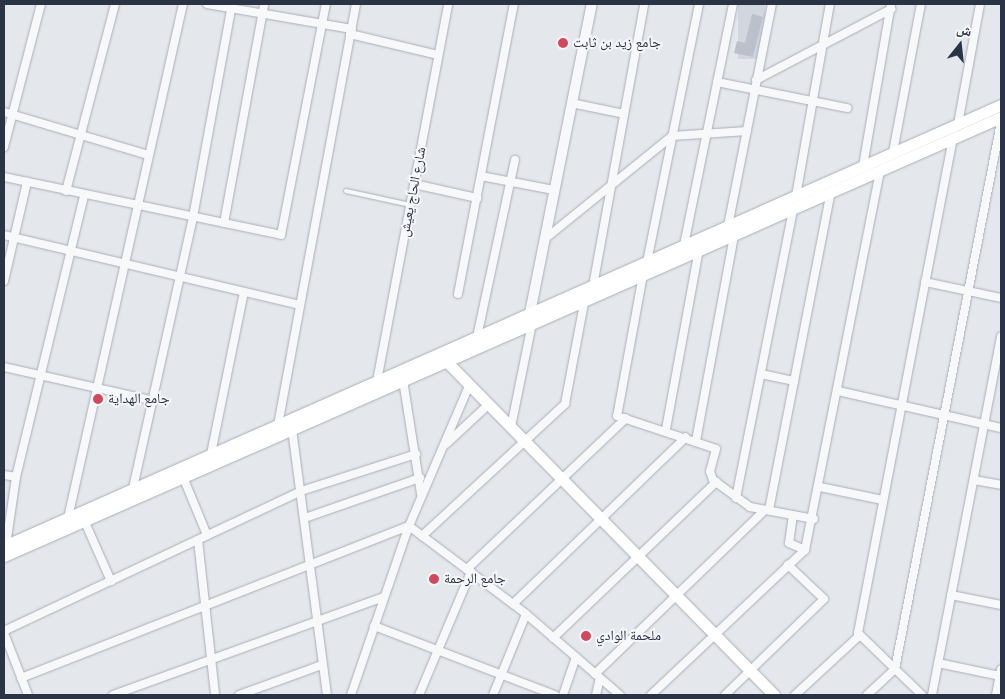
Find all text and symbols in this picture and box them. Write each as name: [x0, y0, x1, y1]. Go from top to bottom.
north arrow: [935, 20, 985, 70]
text: ش: [955, 20, 974, 40]
place label: جامع زيد بن ثابت: [573, 35, 661, 51]
marker: جامع زيد بن ثابت: [557, 37, 569, 49]
street label: شارع الحاج يعيش: [396, 146, 430, 238]
place label: جامع الهداية: [108, 391, 170, 407]
marker: جامع الهداية: [92, 393, 104, 405]
place label: جامع الرحمة: [444, 571, 506, 587]
marker: جامع الرحمة: [428, 573, 440, 585]
place label: ملحمة الوادي: [596, 628, 661, 644]
marker: ملحمة الوادي: [580, 630, 592, 642]

